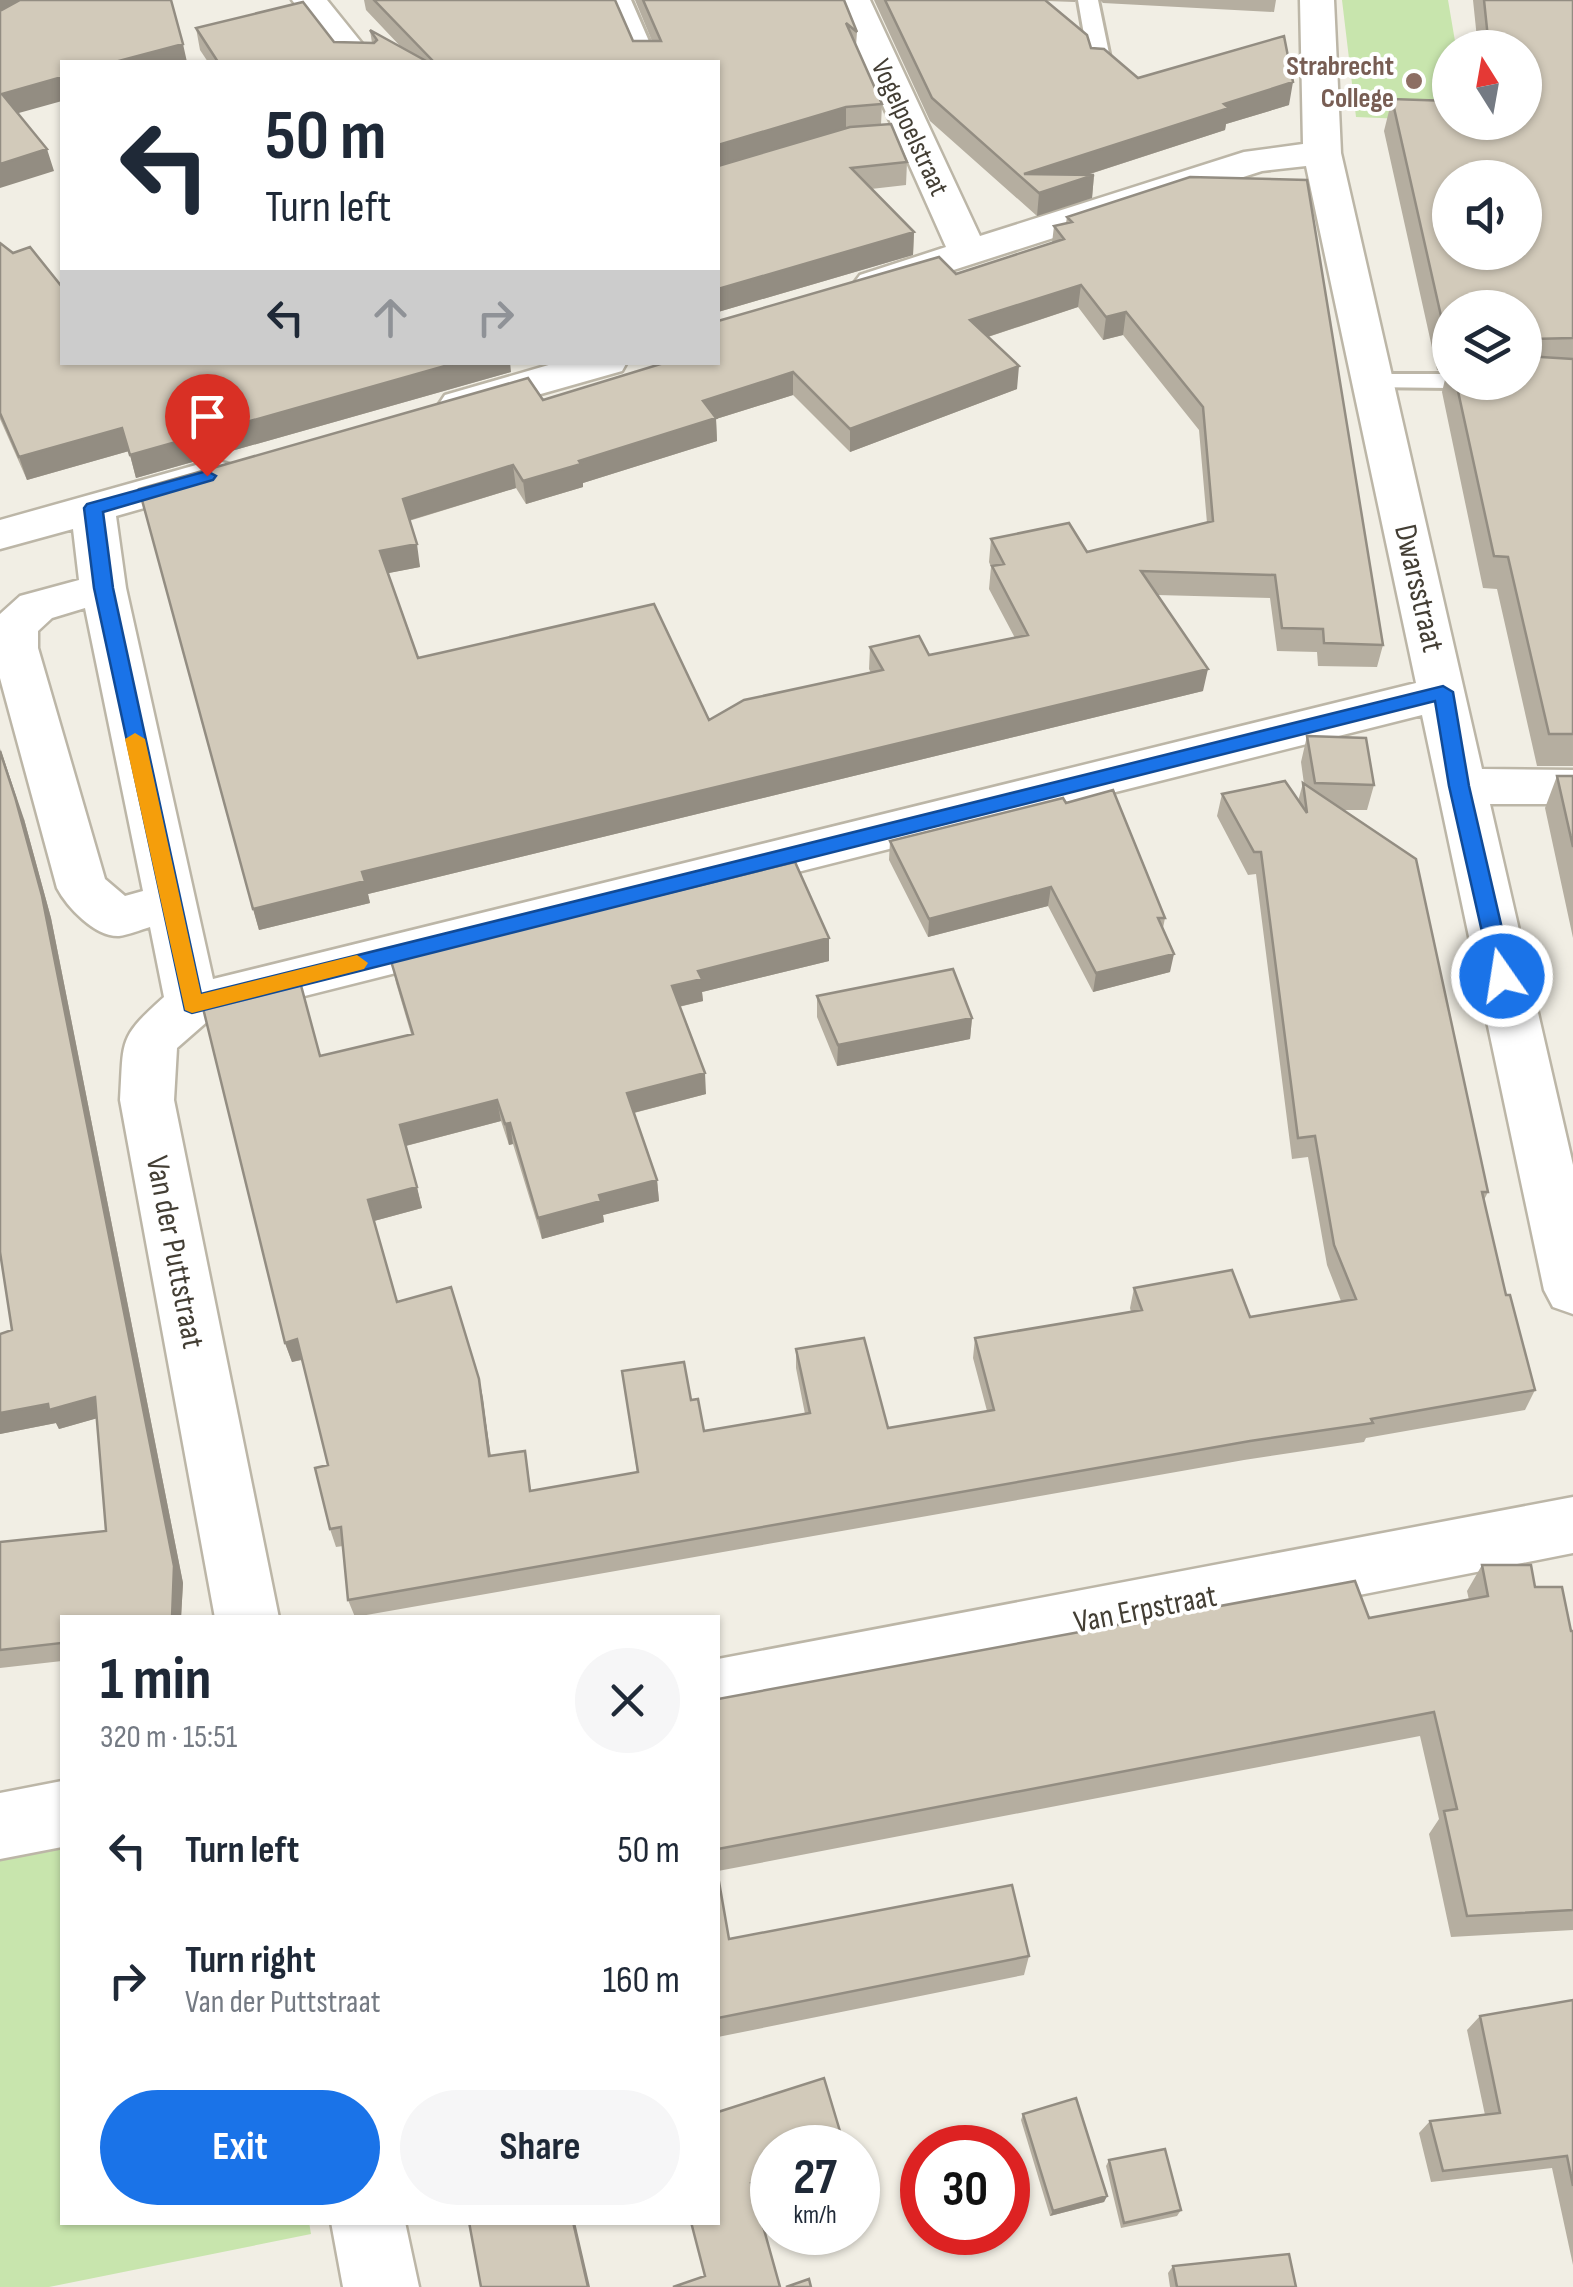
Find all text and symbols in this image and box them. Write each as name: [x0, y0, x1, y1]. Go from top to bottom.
north arrow: [1432, 30, 1542, 140]
map controls: [1432, 30, 1542, 400]
place label: Strabrecht College: [1286, 50, 1394, 115]
street label: Vogelpoelstraat: [864, 54, 956, 201]
marker: Strabrecht College: [1403, 70, 1425, 92]
text: 50 m: [265, 95, 386, 179]
icon: left: [100, 100, 230, 230]
button: sound: [1432, 160, 1542, 270]
text: Turn left: [265, 180, 391, 235]
icon: left: [258, 290, 313, 345]
icon: ahead: [363, 290, 418, 345]
icon: right: [468, 290, 523, 345]
button: layers: [1432, 290, 1542, 400]
pin: [165, 374, 250, 477]
icon: arrive: [180, 389, 235, 444]
street label: Dwarsstraat: [1385, 521, 1452, 656]
position arrow: [1450, 924, 1554, 1028]
street label: Van der Puttstraat: [137, 1153, 212, 1352]
street label: Van Erpstraat: [1071, 1577, 1220, 1642]
text: 1 min: [100, 1644, 212, 1716]
button: close: [575, 1648, 680, 1753]
text: 320 m · 15:51: [100, 1718, 237, 1757]
icon: left: [100, 1823, 155, 1878]
text: Turn left: [185, 1828, 299, 1873]
text: 50 m: [617, 1828, 680, 1873]
text: Turn right: [185, 1938, 316, 1983]
icon: right: [100, 1953, 155, 2008]
text: 160 m: [603, 1958, 680, 2003]
text: Van der Puttstraat: [185, 1983, 380, 2022]
button: Exit: [100, 2090, 380, 2205]
button: Share: [400, 2090, 680, 2205]
speed limit sign: 30: [900, 2125, 1030, 2255]
text: 27: [793, 2148, 837, 2208]
text: km/h: [793, 2200, 837, 2231]

